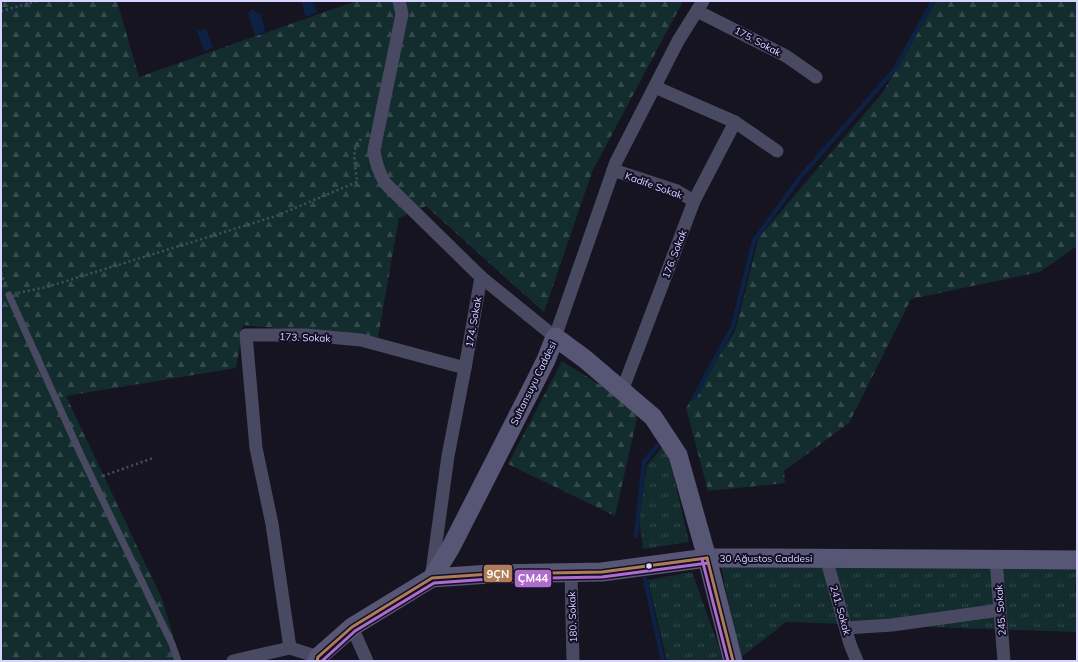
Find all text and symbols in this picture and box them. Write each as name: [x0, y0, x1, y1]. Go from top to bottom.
street label: 175. Sokak: [732, 24, 784, 60]
street label: Kadife Sokak: [623, 169, 685, 202]
street label: 176. Sokak: [659, 227, 690, 280]
street label: 174. Sokak: [463, 295, 484, 348]
street label: 173. Sokak: [279, 330, 332, 345]
street label: Sultansuyu Caddesi: [508, 339, 559, 427]
street label: 30 Ağustos Caddesi: [720, 552, 812, 565]
unlabelled marker: [644, 561, 654, 571]
line badge: 9ÇN: [483, 564, 513, 583]
text: 9ÇN: [487, 567, 509, 581]
line badge: ÇM44: [514, 569, 552, 588]
text: ÇM44: [518, 571, 549, 585]
street label: 245. Sokak: [992, 583, 1009, 636]
street label: 241. Sokak: [827, 584, 854, 637]
street label: 180. Sokak: [565, 590, 580, 643]

